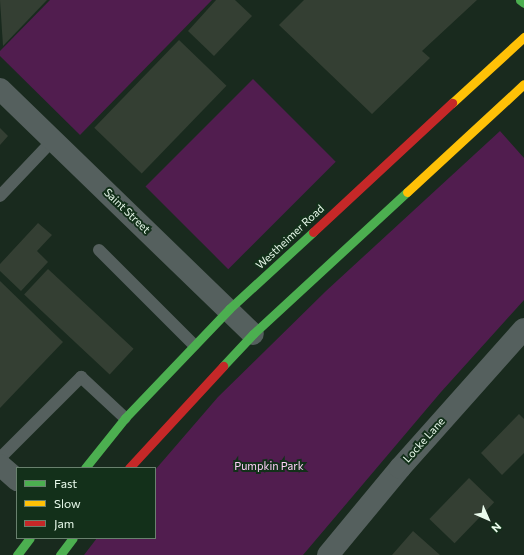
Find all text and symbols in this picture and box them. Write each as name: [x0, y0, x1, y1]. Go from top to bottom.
street label: Saint Street: [101, 186, 153, 236]
street label: Westheimer Road: [253, 202, 327, 272]
street label: Locke Lane: [400, 415, 448, 465]
park label: Pumpkin Park: [234, 459, 304, 473]
legend: [16, 467, 156, 539]
text: Fast: [54, 476, 77, 490]
text: Slow: [54, 496, 81, 510]
north arrow: [468, 499, 508, 539]
text: Jam: [54, 516, 74, 530]
text: N: [489, 520, 504, 535]

